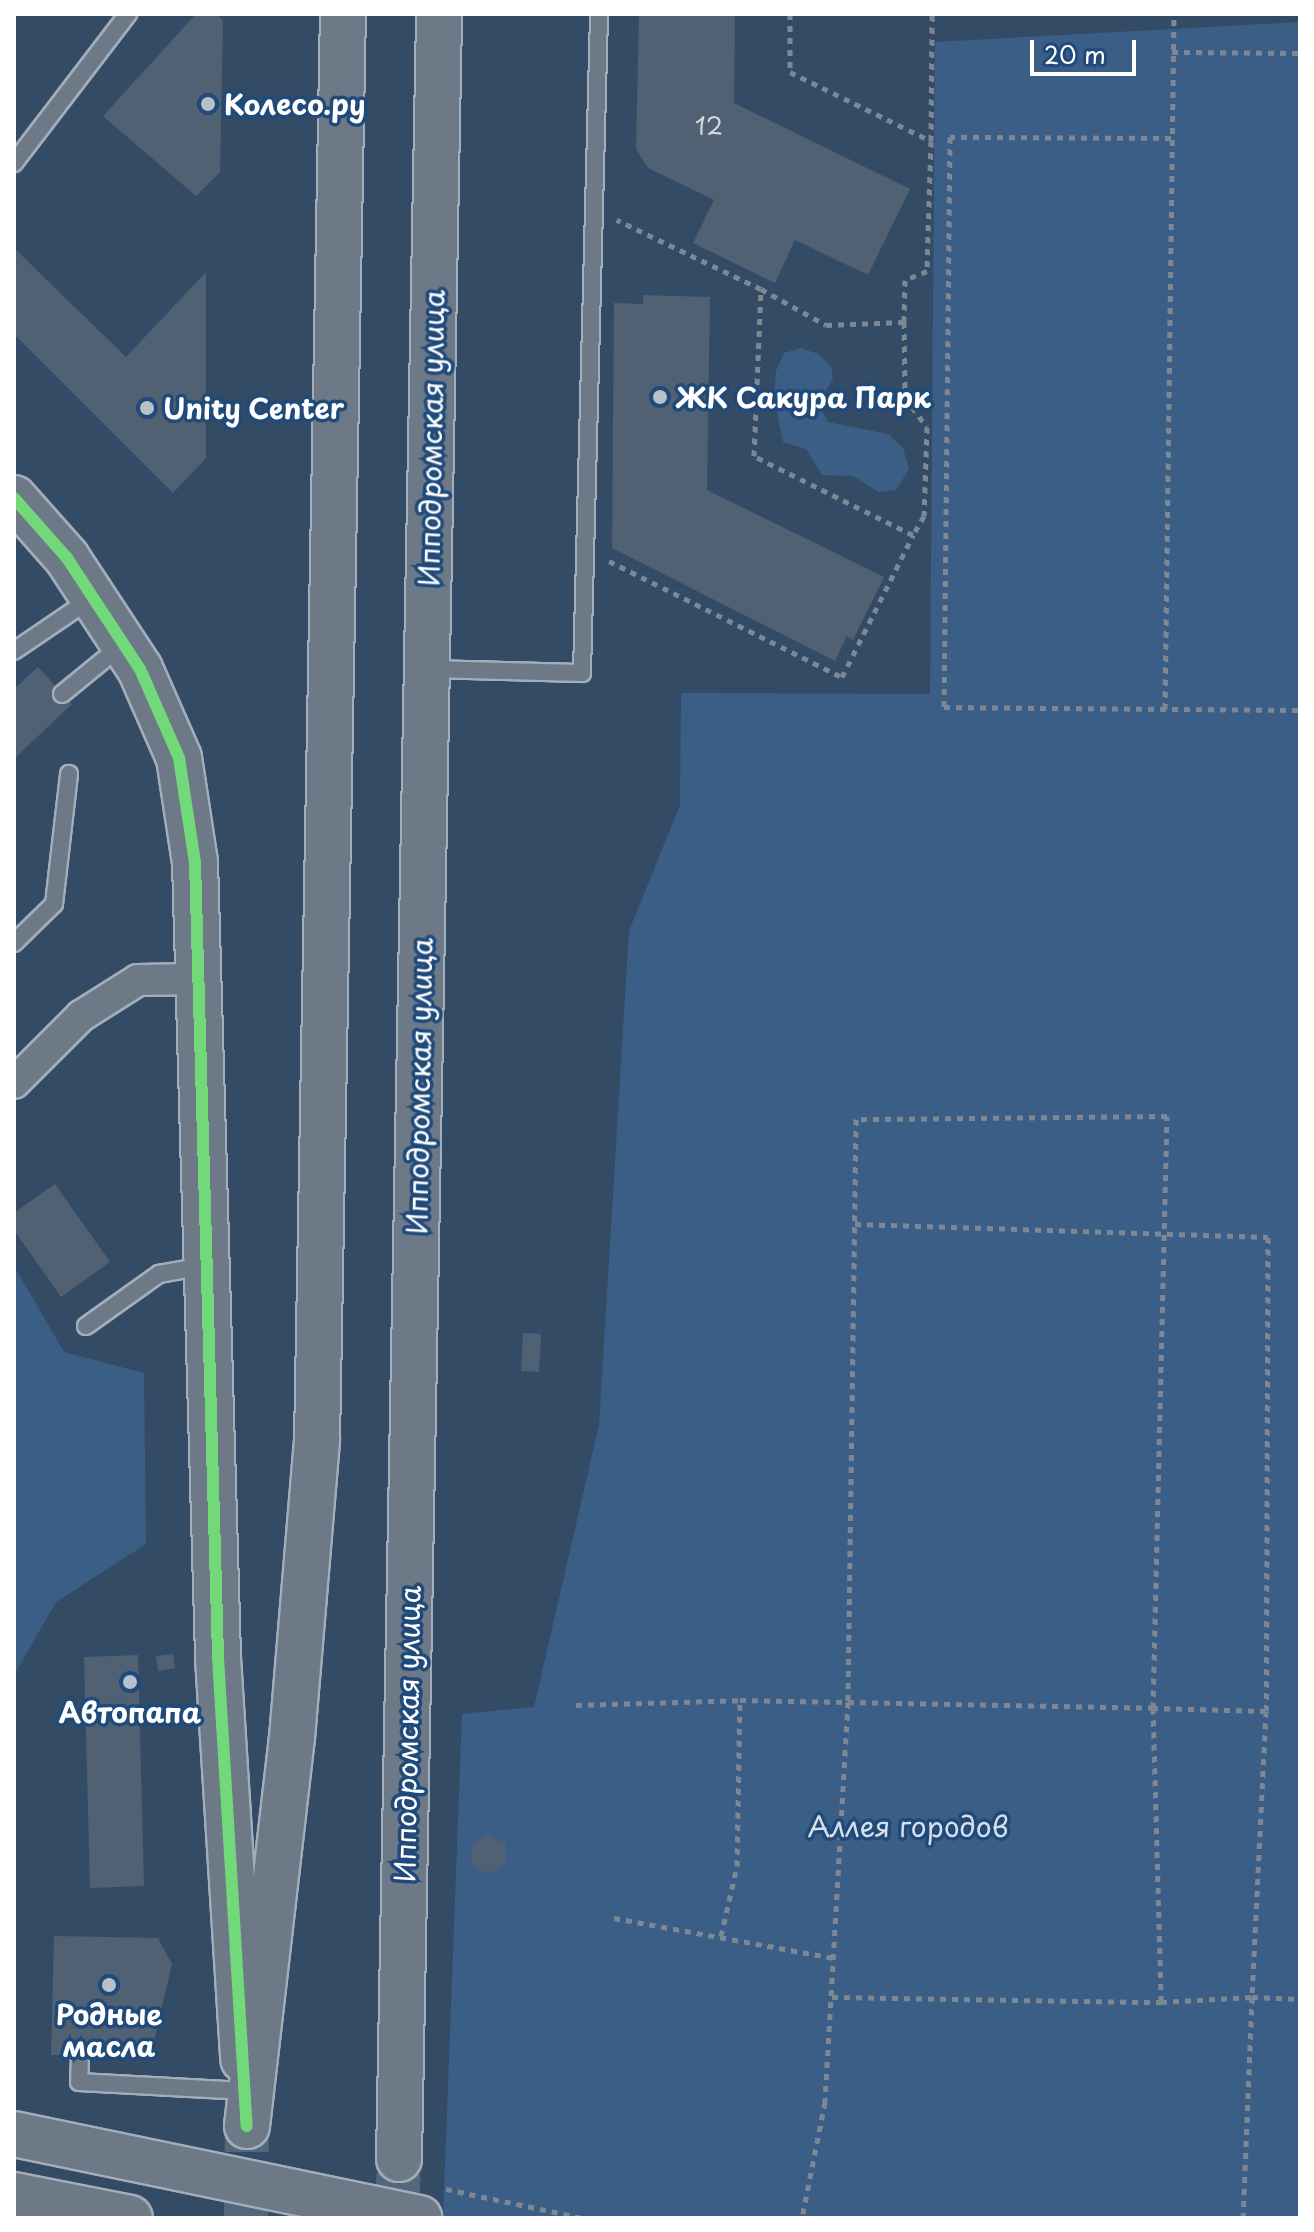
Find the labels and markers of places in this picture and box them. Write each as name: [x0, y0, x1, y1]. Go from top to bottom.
place label: Колесо.ру: [224, 87, 365, 121]
marker: Колесо.ру: [199, 95, 217, 113]
place label: ЖК Сакура Парк: [676, 380, 930, 414]
marker: ЖК Сакура Парк: [651, 388, 669, 406]
place label: Unity Center: [163, 391, 347, 425]
marker: Unity Center: [138, 399, 156, 417]
marker: Автопапа: [121, 1673, 139, 1691]
place label: Автопапа: [59, 1695, 201, 1729]
marker: Родные масла: [100, 1976, 118, 1994]
place label: Родные масла: [56, 1997, 162, 2063]

